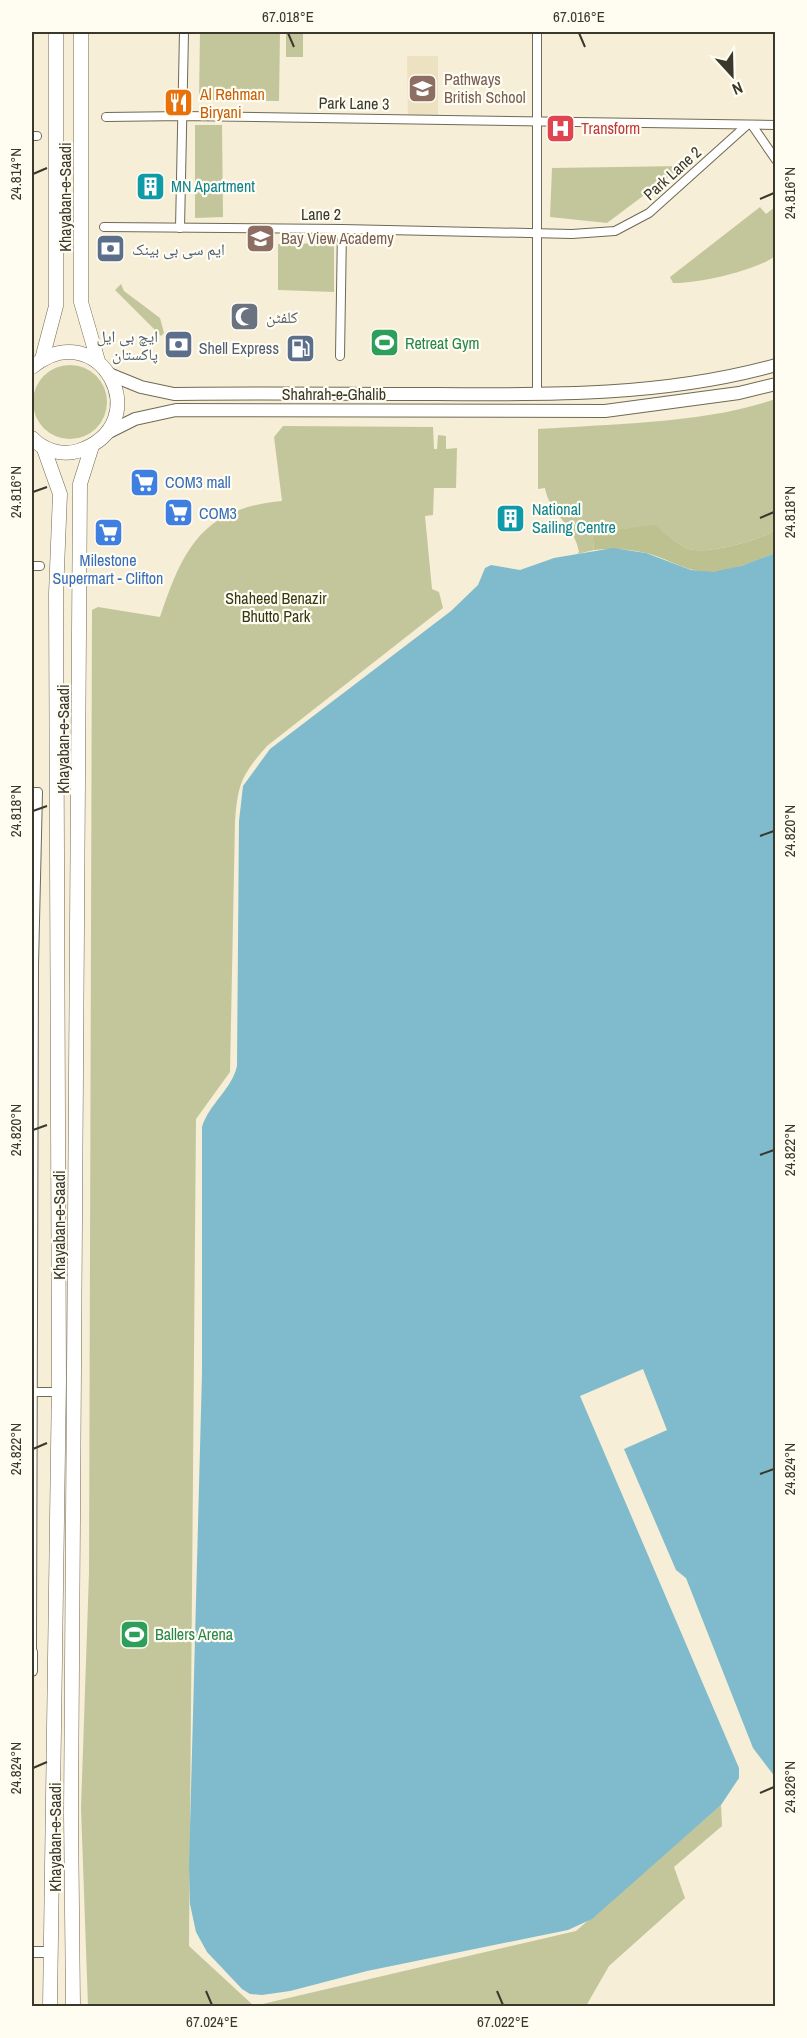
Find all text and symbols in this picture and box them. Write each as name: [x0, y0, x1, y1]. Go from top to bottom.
text: 67.018°E: [262, 6, 314, 27]
text: 67.016°E: [553, 6, 605, 27]
north arrow: [702, 45, 762, 105]
place label: Pathways British School: [444, 68, 526, 108]
school or university icon: Pathways British School: [407, 72, 439, 104]
text: N: [729, 77, 746, 101]
place label: Al Rehman Biryani: [199, 83, 265, 123]
restaurant icon: Al Rehman Biryani: [163, 87, 195, 119]
street label: Park Lane 3: [318, 91, 390, 115]
hospital icon: Transform: [544, 112, 576, 144]
place label: Transform: [581, 117, 640, 139]
street label: Park Lane 2: [638, 141, 706, 205]
street label: Khayaban-e-Saadi: [54, 142, 76, 252]
text: 24.814°N: [5, 148, 26, 200]
text: 24.816°N: [779, 167, 800, 219]
building icon: MN Apartment: [134, 170, 166, 202]
place label: MN Apartment: [171, 175, 255, 197]
street label: Lane 2: [301, 203, 341, 225]
school or university icon: Bay View Academy: [244, 222, 276, 254]
place label: Bay View Academy: [281, 227, 394, 249]
bank icon: ایم سی بی بینک: [95, 233, 127, 265]
place label: ایم سی بی بینک: [132, 238, 225, 260]
mosque icon: کلفٹن: [229, 301, 261, 333]
place label: کلفٹن: [266, 306, 298, 328]
place label: ایچ بی ایل پاکستان: [97, 325, 158, 365]
sports icon: Retreat Gym: [368, 327, 400, 359]
bank icon: ایچ بی ایل پاکستان: [163, 329, 195, 361]
fuel station icon: Shell Express: [284, 332, 316, 364]
place label: Retreat Gym: [405, 332, 479, 354]
place label: Shell Express: [199, 337, 279, 359]
street label: Shahrah-e-Ghalib: [282, 383, 386, 405]
text: 24.816°N: [5, 466, 26, 518]
supermarket icon: COM3 mall: [128, 466, 160, 498]
place label: COM3 mall: [165, 471, 231, 493]
text: 24.818°N: [779, 486, 800, 538]
supermarket icon: COM3: [162, 497, 194, 529]
place label: National Sailing Centre: [532, 498, 616, 538]
place label: COM3: [199, 502, 237, 524]
building icon: National Sailing Centre: [495, 502, 527, 534]
supermarket icon: Milestone Supermart - Clifton: [92, 516, 124, 548]
place label: Milestone Supermart - Clifton: [53, 549, 163, 589]
park label: Shaheed Benazir Bhutto Park: [225, 587, 327, 627]
street label: Khayaban-e-Saadi: [52, 684, 74, 794]
text: 24.818°N: [5, 785, 26, 837]
text: 24.820°N: [779, 805, 800, 857]
text: 24.820°N: [5, 1104, 26, 1156]
text: 24.822°N: [779, 1124, 800, 1176]
street label: Khayaban-e-Saadi: [48, 1170, 70, 1280]
text: 24.822°N: [5, 1423, 26, 1475]
text: 24.824°N: [779, 1443, 800, 1495]
sports icon: Ballers Arena: [118, 1618, 150, 1650]
place label: Ballers Arena: [155, 1623, 234, 1645]
text: 24.824°N: [5, 1742, 26, 1794]
text: 24.826°N: [779, 1761, 800, 1813]
street label: Khayaban-e-Saadi: [44, 1782, 66, 1892]
text: 67.024°E: [186, 2011, 238, 2032]
text: 67.022°E: [477, 2011, 529, 2032]

